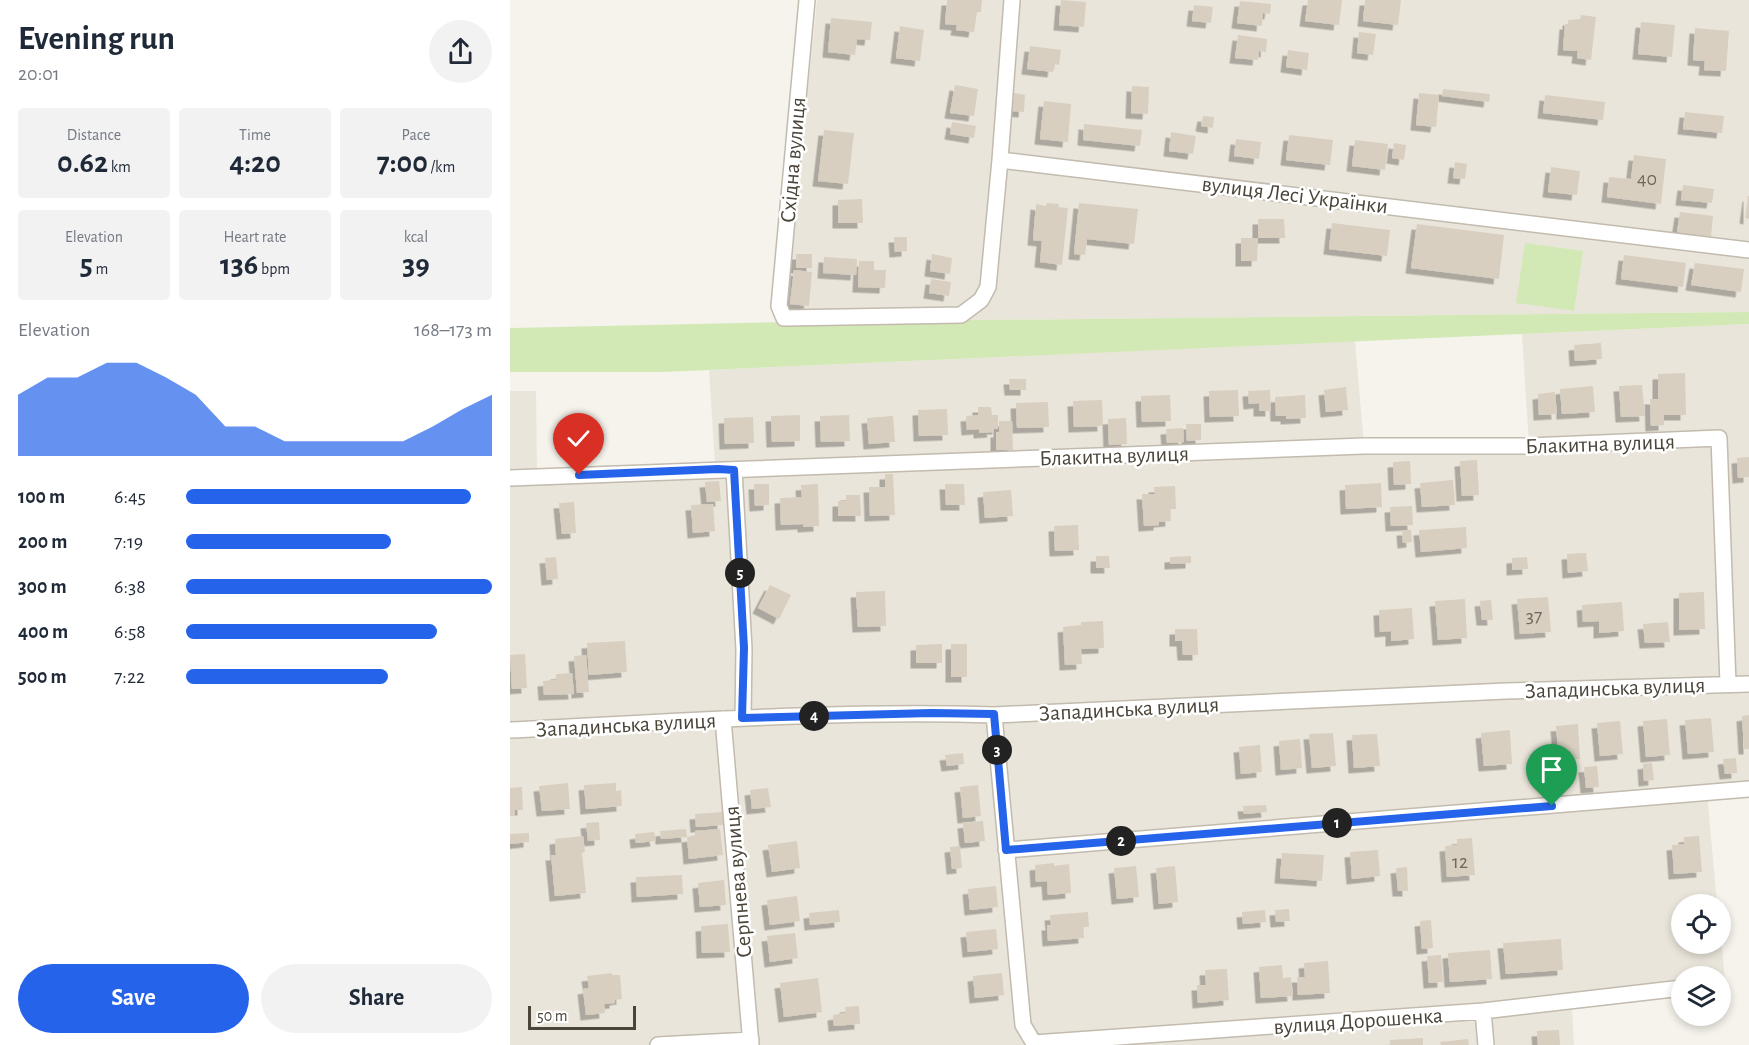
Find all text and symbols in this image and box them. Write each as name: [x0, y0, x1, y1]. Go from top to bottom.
button: share: [429, 20, 492, 83]
text: Evening run: [18, 23, 175, 56]
text: 20:01: [18, 64, 60, 84]
street label: Східна вулиця: [777, 96, 809, 224]
text: Distance: [67, 127, 121, 143]
text: Time: [239, 127, 271, 143]
text: Pace: [402, 127, 430, 143]
text: 0.62: [57, 148, 108, 178]
text: 4:20: [229, 148, 281, 178]
text: 7:00: [377, 148, 428, 178]
text: km: [108, 159, 131, 175]
text: /km: [428, 159, 455, 175]
house number: 40: [1637, 169, 1657, 189]
street label: вулиця Лесі Українки: [1201, 173, 1389, 217]
text: Elevation: [65, 229, 123, 245]
text: Heart rate: [224, 229, 286, 245]
text: kcal: [404, 229, 428, 245]
text: 5: [80, 250, 93, 280]
text: 136: [220, 250, 258, 280]
text: 39: [402, 250, 430, 280]
text: m: [93, 261, 108, 277]
text: bpm: [258, 261, 290, 277]
text: Elevation: [18, 320, 90, 340]
text: 168–173 m: [414, 320, 492, 340]
pin: [553, 413, 604, 475]
icon: check: [562, 422, 595, 455]
street label: Блакитна вулиця: [1525, 430, 1675, 458]
street label: Блакитна вулиця: [1039, 442, 1189, 470]
text: 100 m: [18, 487, 65, 507]
text: 6:45: [114, 487, 146, 507]
text: 200 m: [18, 532, 67, 552]
text: 7:19: [114, 532, 143, 552]
pin: 5: [725, 558, 755, 588]
text: 5: [737, 565, 743, 581]
text: 300 m: [18, 577, 67, 597]
text: 6:38: [114, 577, 146, 597]
house number: 37: [1526, 606, 1542, 626]
text: 400 m: [18, 622, 68, 642]
text: 6:58: [114, 622, 146, 642]
text: 500 m: [18, 667, 67, 687]
text: 7:22: [114, 667, 145, 687]
street label: Западинська вулиця: [1524, 674, 1706, 702]
street label: Западинська вулиця: [1038, 693, 1220, 725]
pin: 4: [799, 701, 829, 731]
text: 4: [810, 708, 818, 724]
street label: Западинська вулиця: [535, 709, 717, 741]
pin: 3: [982, 735, 1012, 765]
text: 3: [994, 742, 1000, 758]
pin: [1526, 744, 1577, 806]
icon: arrive: [1535, 753, 1568, 786]
street label: Серпнева вулиця: [720, 805, 756, 959]
pin: 1: [1322, 808, 1352, 838]
text: 1: [1334, 815, 1340, 831]
pin: 2: [1106, 826, 1136, 856]
text: 2: [1117, 833, 1125, 849]
house number: 12: [1452, 852, 1468, 872]
map controls: [1671, 894, 1731, 1026]
button: locate: [1671, 894, 1731, 954]
button: Save: [18, 964, 249, 1033]
button: Share: [261, 964, 492, 1033]
button: layers: [1671, 966, 1731, 1026]
scale bar: [528, 1003, 636, 1030]
street label: вулиця Дорошенка: [1273, 1004, 1443, 1038]
text: 50 m: [537, 1008, 568, 1024]

